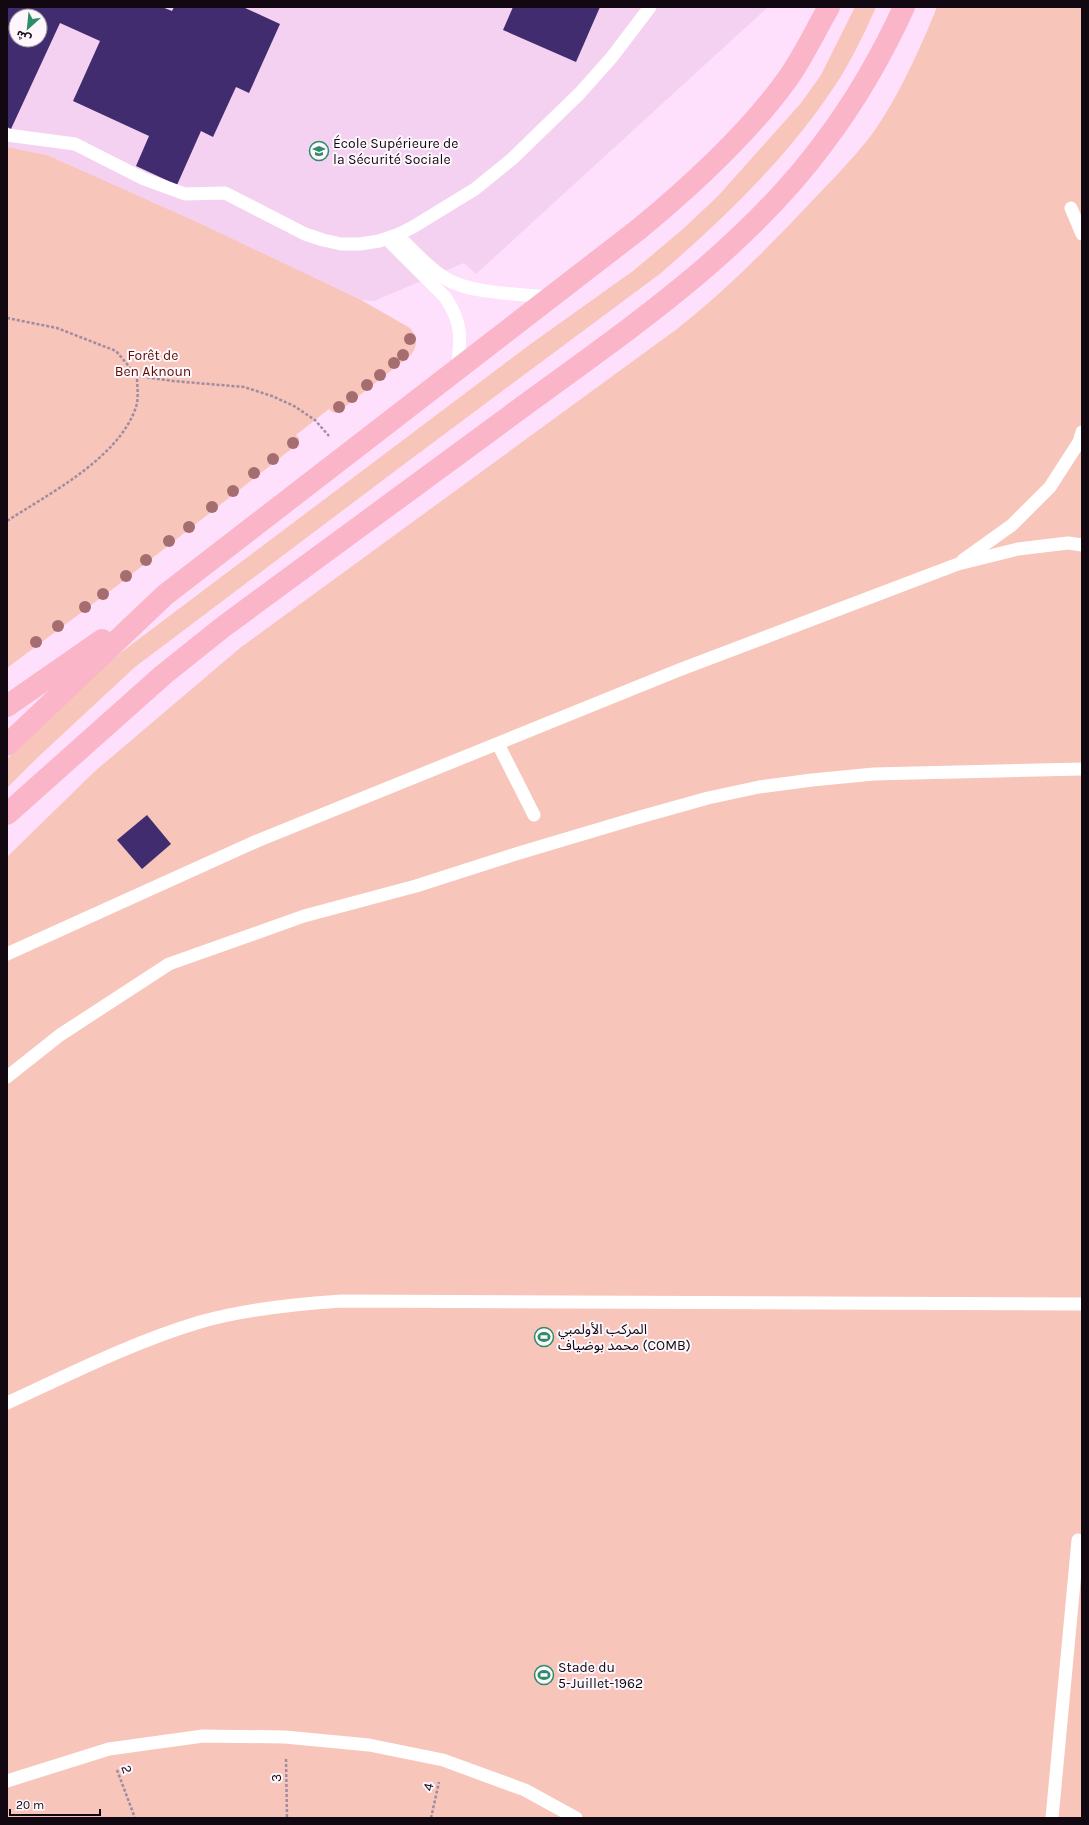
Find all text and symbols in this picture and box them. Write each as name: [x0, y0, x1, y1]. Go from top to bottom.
north arrow: [8, 8, 48, 48]
text: ش: [14, 27, 33, 46]
place label: École Supérieure de la Sécurité Sociale: [333, 134, 458, 168]
school or university icon: École Supérieure de la Sécurité Sociale: [308, 140, 330, 162]
park label: Forêt de Ben Aknoun: [115, 347, 191, 380]
place label: المركب الأولمبي محمد بوضياف (COMB): [558, 1321, 691, 1354]
sports icon: المركب الأولمبي محمد بوضياف (COMB): [533, 1326, 555, 1348]
place label: Stade du 5-Juillet-1962: [558, 1659, 643, 1692]
sports icon: Stade du 5-Juillet-1962: [533, 1664, 555, 1686]
street label: 2: [117, 1762, 136, 1776]
street label: 3: [268, 1774, 285, 1782]
street label: 4: [419, 1781, 438, 1793]
scale bar: [10, 1791, 100, 1817]
text: 20 m: [16, 1798, 44, 1812]

